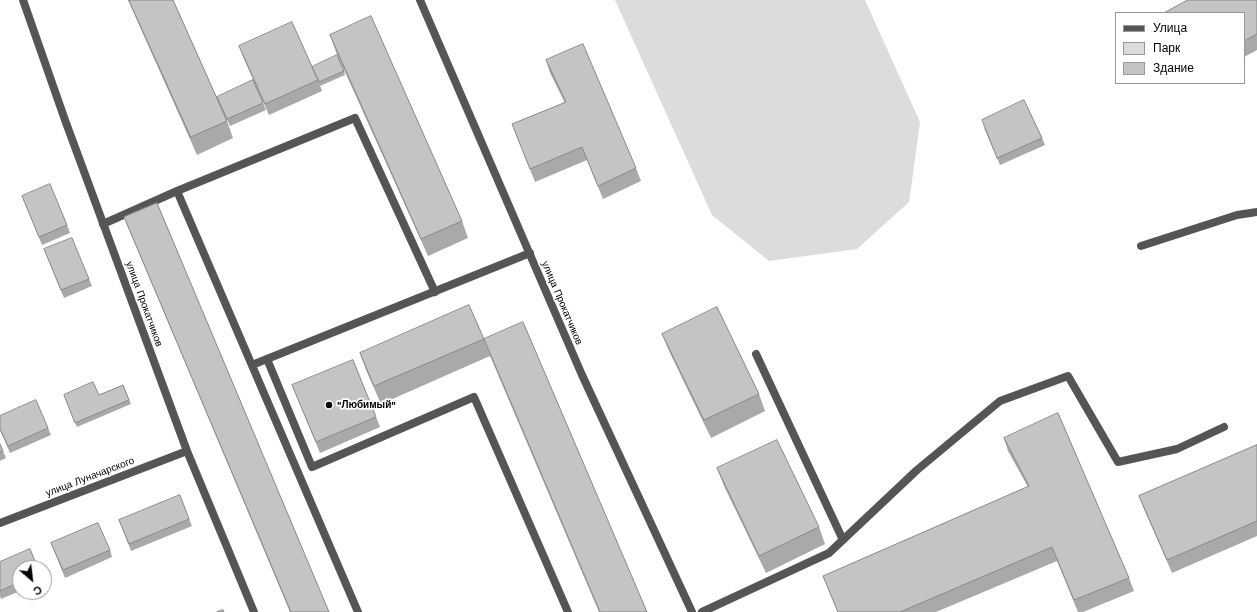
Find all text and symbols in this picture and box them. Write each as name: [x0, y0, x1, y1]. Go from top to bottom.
legend: [1115, 12, 1245, 84]
text: Улица: [1153, 21, 1187, 35]
text: Парк: [1153, 41, 1180, 55]
text: Здание: [1153, 61, 1194, 75]
street label: улица Прокатчиков: [539, 259, 585, 347]
street label: улица Прокатчиков: [123, 260, 165, 348]
place label: "Любимый": [337, 399, 396, 411]
marker: "Любимый": [324, 400, 334, 410]
street label: улица Луначарского: [44, 455, 136, 499]
north arrow: [12, 560, 52, 600]
text: С: [31, 583, 44, 598]

